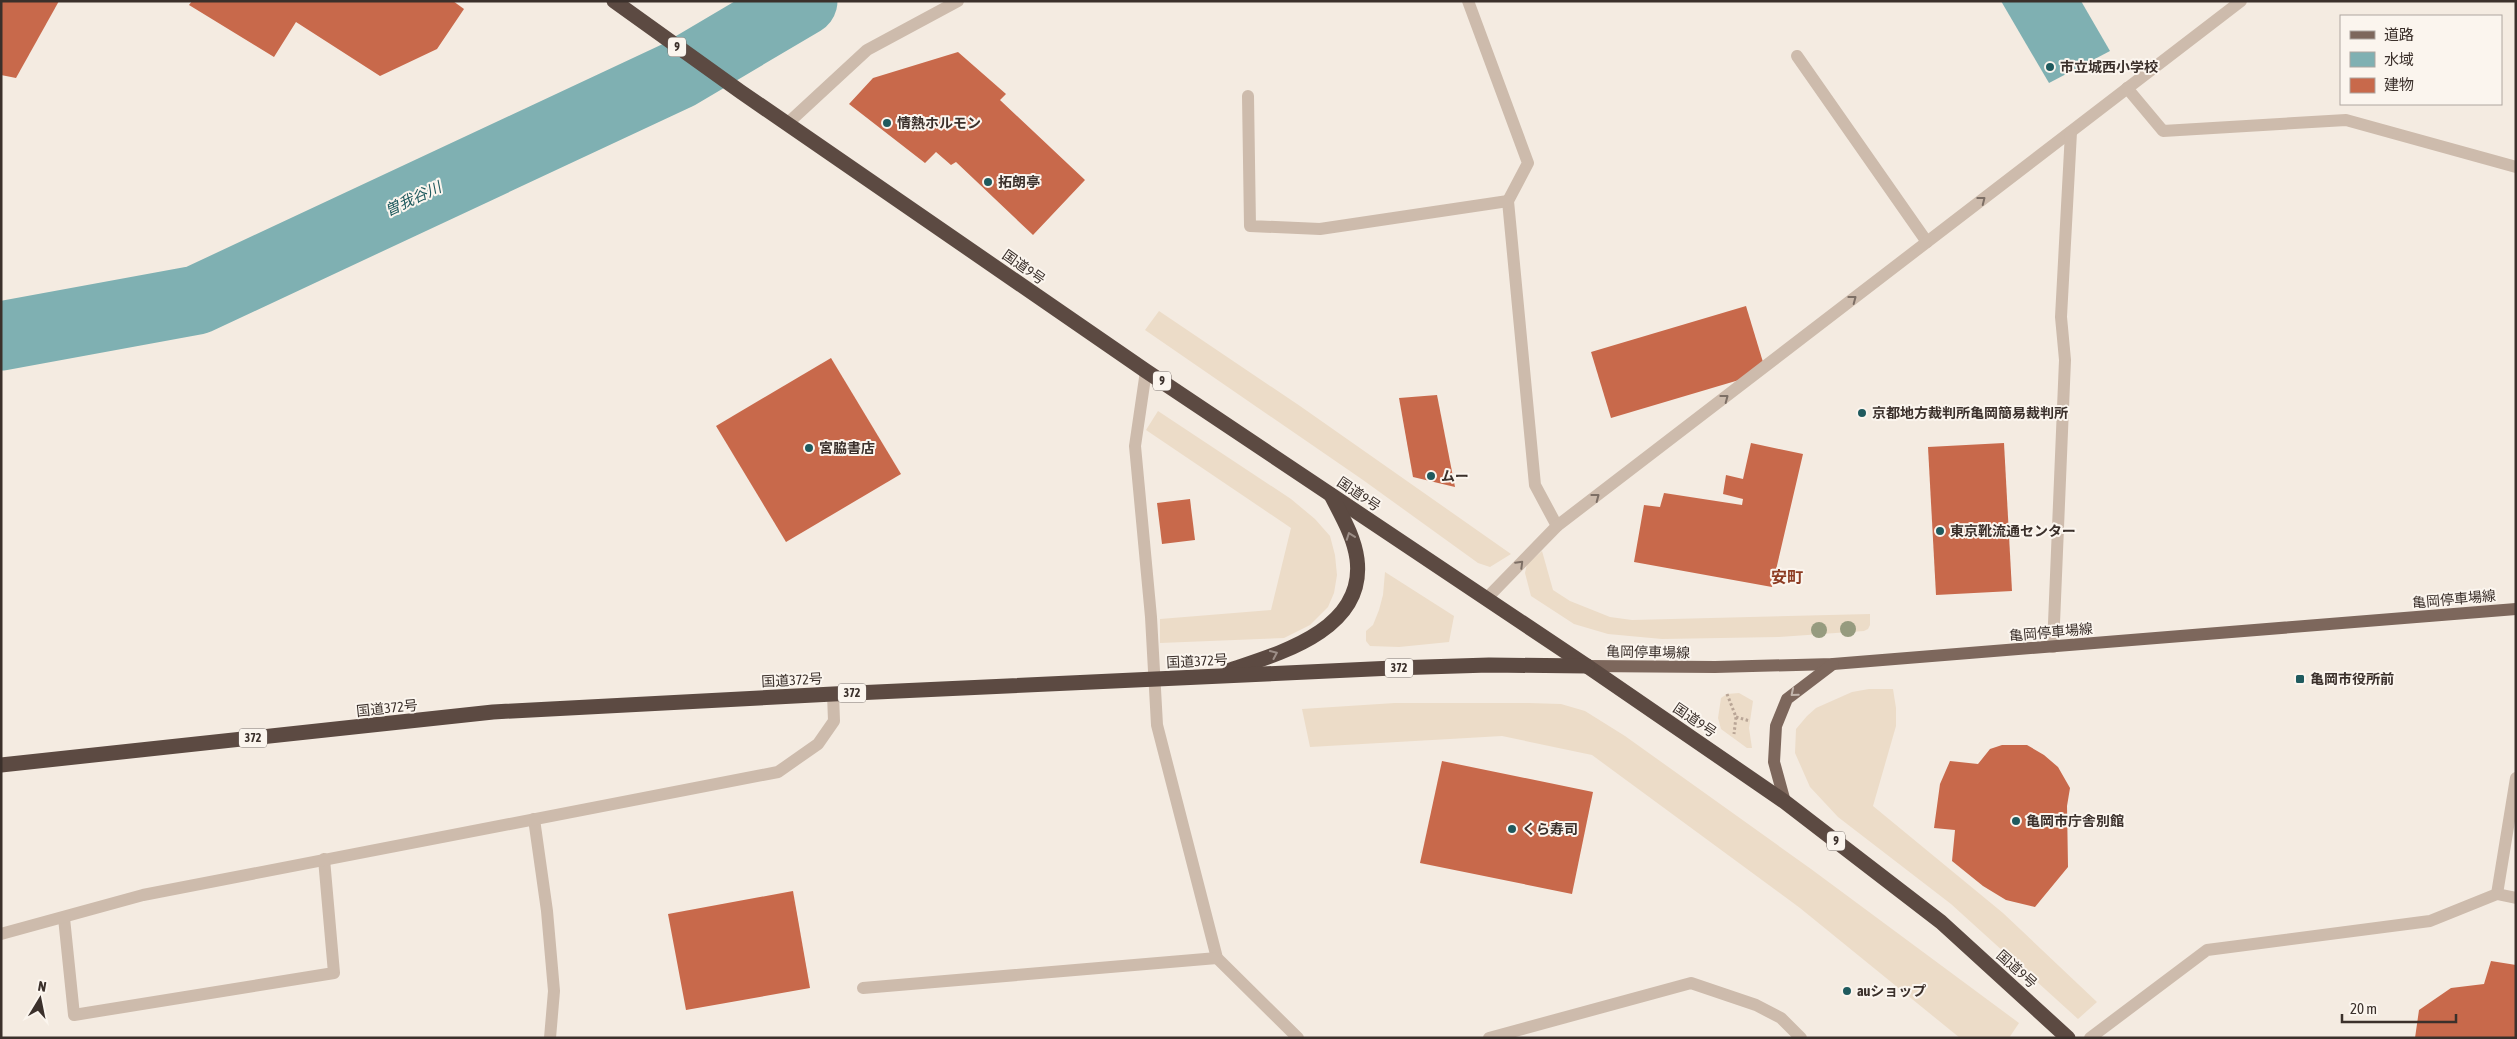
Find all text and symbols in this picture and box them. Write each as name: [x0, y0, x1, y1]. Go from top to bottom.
legend: [2340, 15, 2502, 105]
text: 道路: [2384, 26, 2414, 43]
road number: 9: [668, 38, 686, 56]
text: 水域: [2384, 51, 2414, 68]
place label: 市立城西小学校: [2060, 59, 2158, 75]
marker: 市立城西小学校: [2044, 61, 2056, 73]
text: 建物: [2384, 76, 2414, 93]
place label: 情熱ホルモン: [897, 115, 981, 131]
marker: 情熱ホルモン: [881, 117, 893, 129]
place label: 拓朗亭: [998, 174, 1040, 190]
marker: 拓朗亭: [982, 176, 994, 188]
water label: 曽我谷川: [382, 177, 445, 219]
one-way arrow: [1976, 197, 1986, 206]
street label: 国道9号: [1000, 247, 1048, 287]
one-way arrow: [1848, 296, 1857, 305]
road number: 9: [1153, 372, 1171, 391]
one-way arrow: [1719, 395, 1728, 404]
place label: 京都地方裁判所亀岡簡易裁判所: [1872, 405, 2068, 421]
marker: 京都地方裁判所亀岡簡易裁判所: [1856, 407, 1868, 419]
place label: 宮脇書店: [819, 440, 875, 456]
marker: 宮脇書店: [803, 442, 815, 454]
place label: ムー: [1441, 468, 1469, 484]
marker: ムー: [1425, 470, 1437, 482]
street label: 国道9号: [1334, 474, 1384, 514]
one-way arrow: [1590, 494, 1599, 502]
place label: 東京靴流通センター: [1950, 523, 2076, 539]
marker: 東京靴流通センター: [1934, 525, 1946, 537]
one-way arrow: [1346, 532, 1356, 540]
one-way arrow: [1514, 561, 1523, 570]
district label: 安町: [1771, 568, 1803, 586]
street label: 亀岡停車場線: [2411, 587, 2497, 611]
street label: 亀岡停車場線: [2008, 620, 2094, 644]
street label: 亀岡停車場線: [1606, 643, 1690, 661]
one-way arrow: [1269, 650, 1278, 661]
street label: 国道372号: [1166, 651, 1228, 671]
road number: 372: [1385, 658, 1413, 678]
street label: 国道372号: [761, 670, 823, 690]
place label: 亀岡市役所前: [2310, 671, 2394, 687]
marker: 亀岡市役所前: [2294, 673, 2306, 685]
road number: 372: [838, 684, 866, 702]
one-way arrow: [1791, 688, 1800, 696]
street label: 国道372号: [355, 697, 419, 719]
street label: 国道9号: [1670, 700, 1720, 740]
road number: 372: [239, 728, 267, 748]
place label: 亀岡市庁舎別館: [2026, 813, 2124, 829]
marker: 亀岡市庁舎別館: [2010, 815, 2022, 827]
place label: くら寿司: [1522, 821, 1578, 837]
marker: くら寿司: [1506, 823, 1518, 835]
road number: 9: [1827, 831, 1845, 850]
street label: 国道9号: [1994, 947, 2040, 991]
north arrow: [15, 974, 65, 1024]
text: N: [37, 978, 48, 995]
place label: auショップ: [1857, 983, 1926, 999]
marker: auショップ: [1841, 985, 1853, 997]
scale bar: [2342, 992, 2456, 1024]
text: 20 m: [2350, 1000, 2377, 1017]

